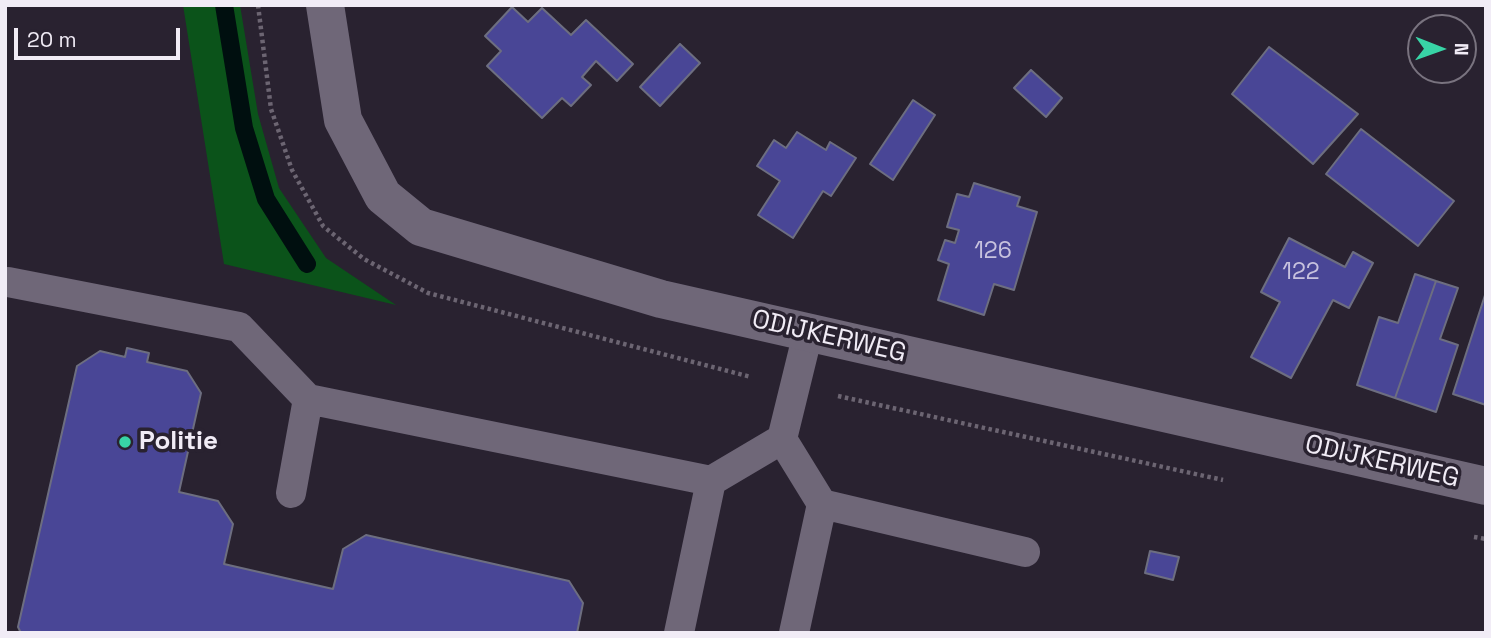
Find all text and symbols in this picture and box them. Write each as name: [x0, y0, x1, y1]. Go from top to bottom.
scale bar: [18, 14, 184, 58]
north arrow: [1407, 14, 1477, 84]
text: 20 m: [27, 26, 77, 53]
text: N: [1449, 43, 1474, 56]
house number: 126: [974, 238, 1012, 266]
house number: 122: [1282, 259, 1320, 287]
street label: ODIJKERWEG: [749, 304, 909, 370]
place label: Politie: [139, 426, 218, 458]
street label: ODIJKERWEG: [1302, 429, 1462, 495]
marker: Politie: [117, 434, 133, 450]

